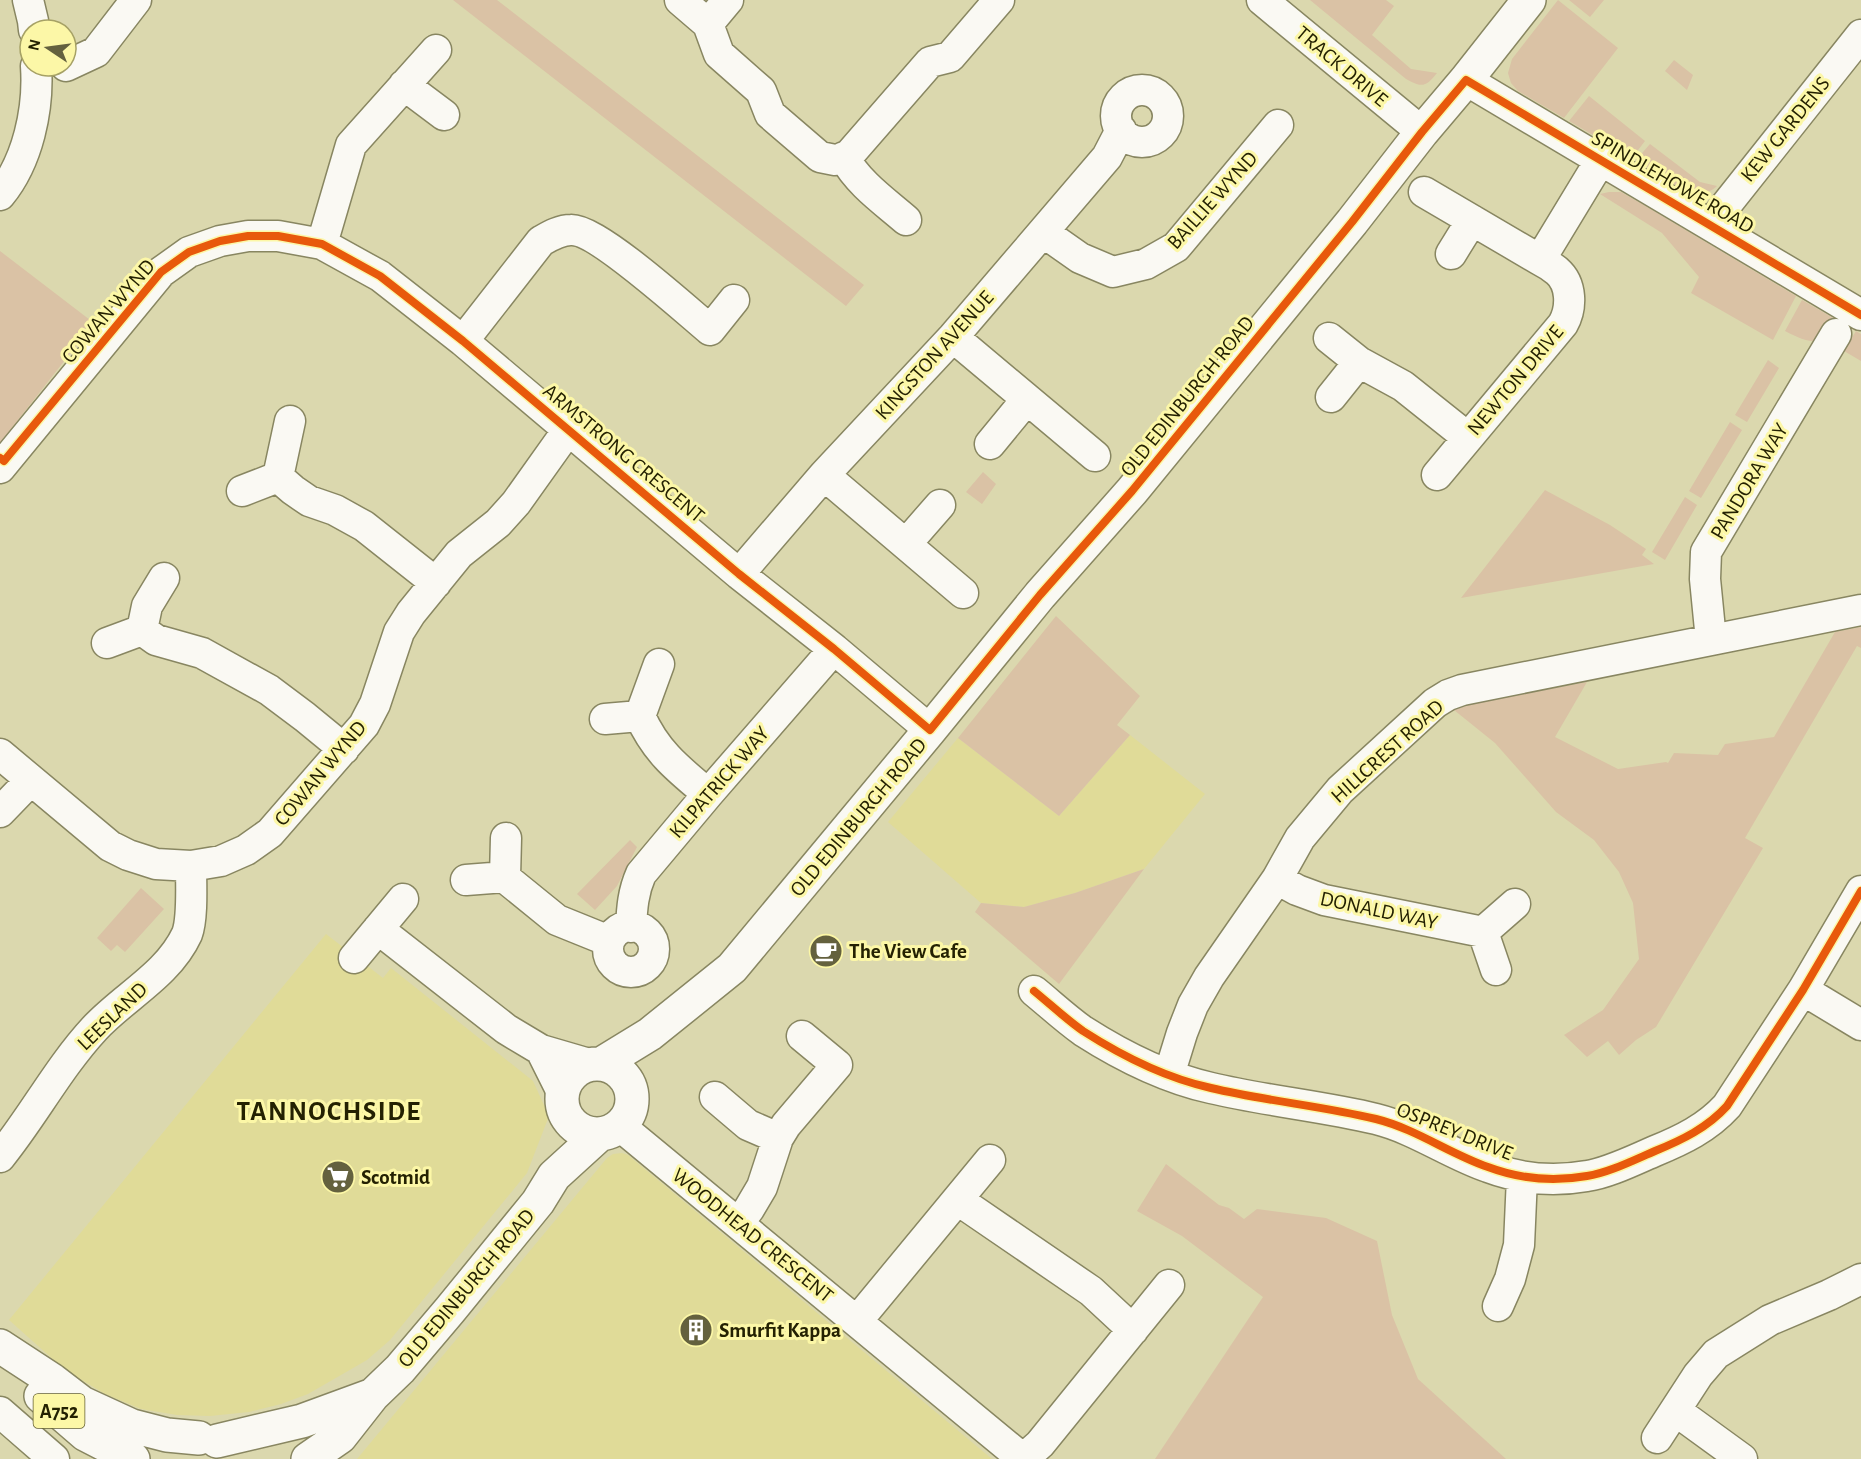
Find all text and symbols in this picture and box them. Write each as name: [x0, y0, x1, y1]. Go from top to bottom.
north arrow: [18, 18, 78, 78]
street label: TRACK DRIVE: [1292, 22, 1391, 110]
text: N: [25, 38, 43, 52]
street label: KEW GARDENS: [1737, 73, 1834, 186]
street label: SPINDLEHOWE ROAD: [1588, 128, 1757, 237]
street label: BAILLIE WYND: [1163, 147, 1261, 253]
street label: COWAN WYND: [58, 255, 159, 367]
street label: KINGSTON AVENUE: [871, 287, 997, 424]
street label: OLD EDINBURGH ROAD: [1117, 312, 1258, 480]
street label: NEWTON DRIVE: [1464, 321, 1567, 439]
street label: ARMSTRONG CRESCENT: [539, 380, 708, 527]
street label: PANDORA WAY: [1707, 420, 1792, 543]
street label: HILLCREST ROAD: [1327, 696, 1447, 807]
street label: COWAN WYND: [271, 717, 370, 830]
street label: KILPATRICK WAY: [665, 722, 773, 842]
street label: OLD EDINBURGH ROAD: [786, 734, 930, 900]
street label: DONALD WAY: [1318, 888, 1440, 933]
cafe icon: The View Cafe: [808, 933, 844, 969]
place label: The View Cafe: [849, 941, 967, 962]
street label: LEESLAND: [74, 978, 151, 1054]
district label: TANNOCHSIDE: [236, 1098, 422, 1125]
street label: OSPREY DRIVE: [1394, 1099, 1516, 1164]
supermarket icon: Scotmid: [320, 1159, 356, 1195]
street label: WOODHEAD CRESCENT: [668, 1164, 837, 1307]
place label: Scotmid: [361, 1167, 430, 1188]
street label: OLD EDINBURGH ROAD: [394, 1205, 538, 1371]
building icon: Smurfit Kappa: [678, 1312, 714, 1348]
place label: Smurfit Kappa: [719, 1320, 841, 1341]
road number: A752: [34, 1394, 84, 1428]

